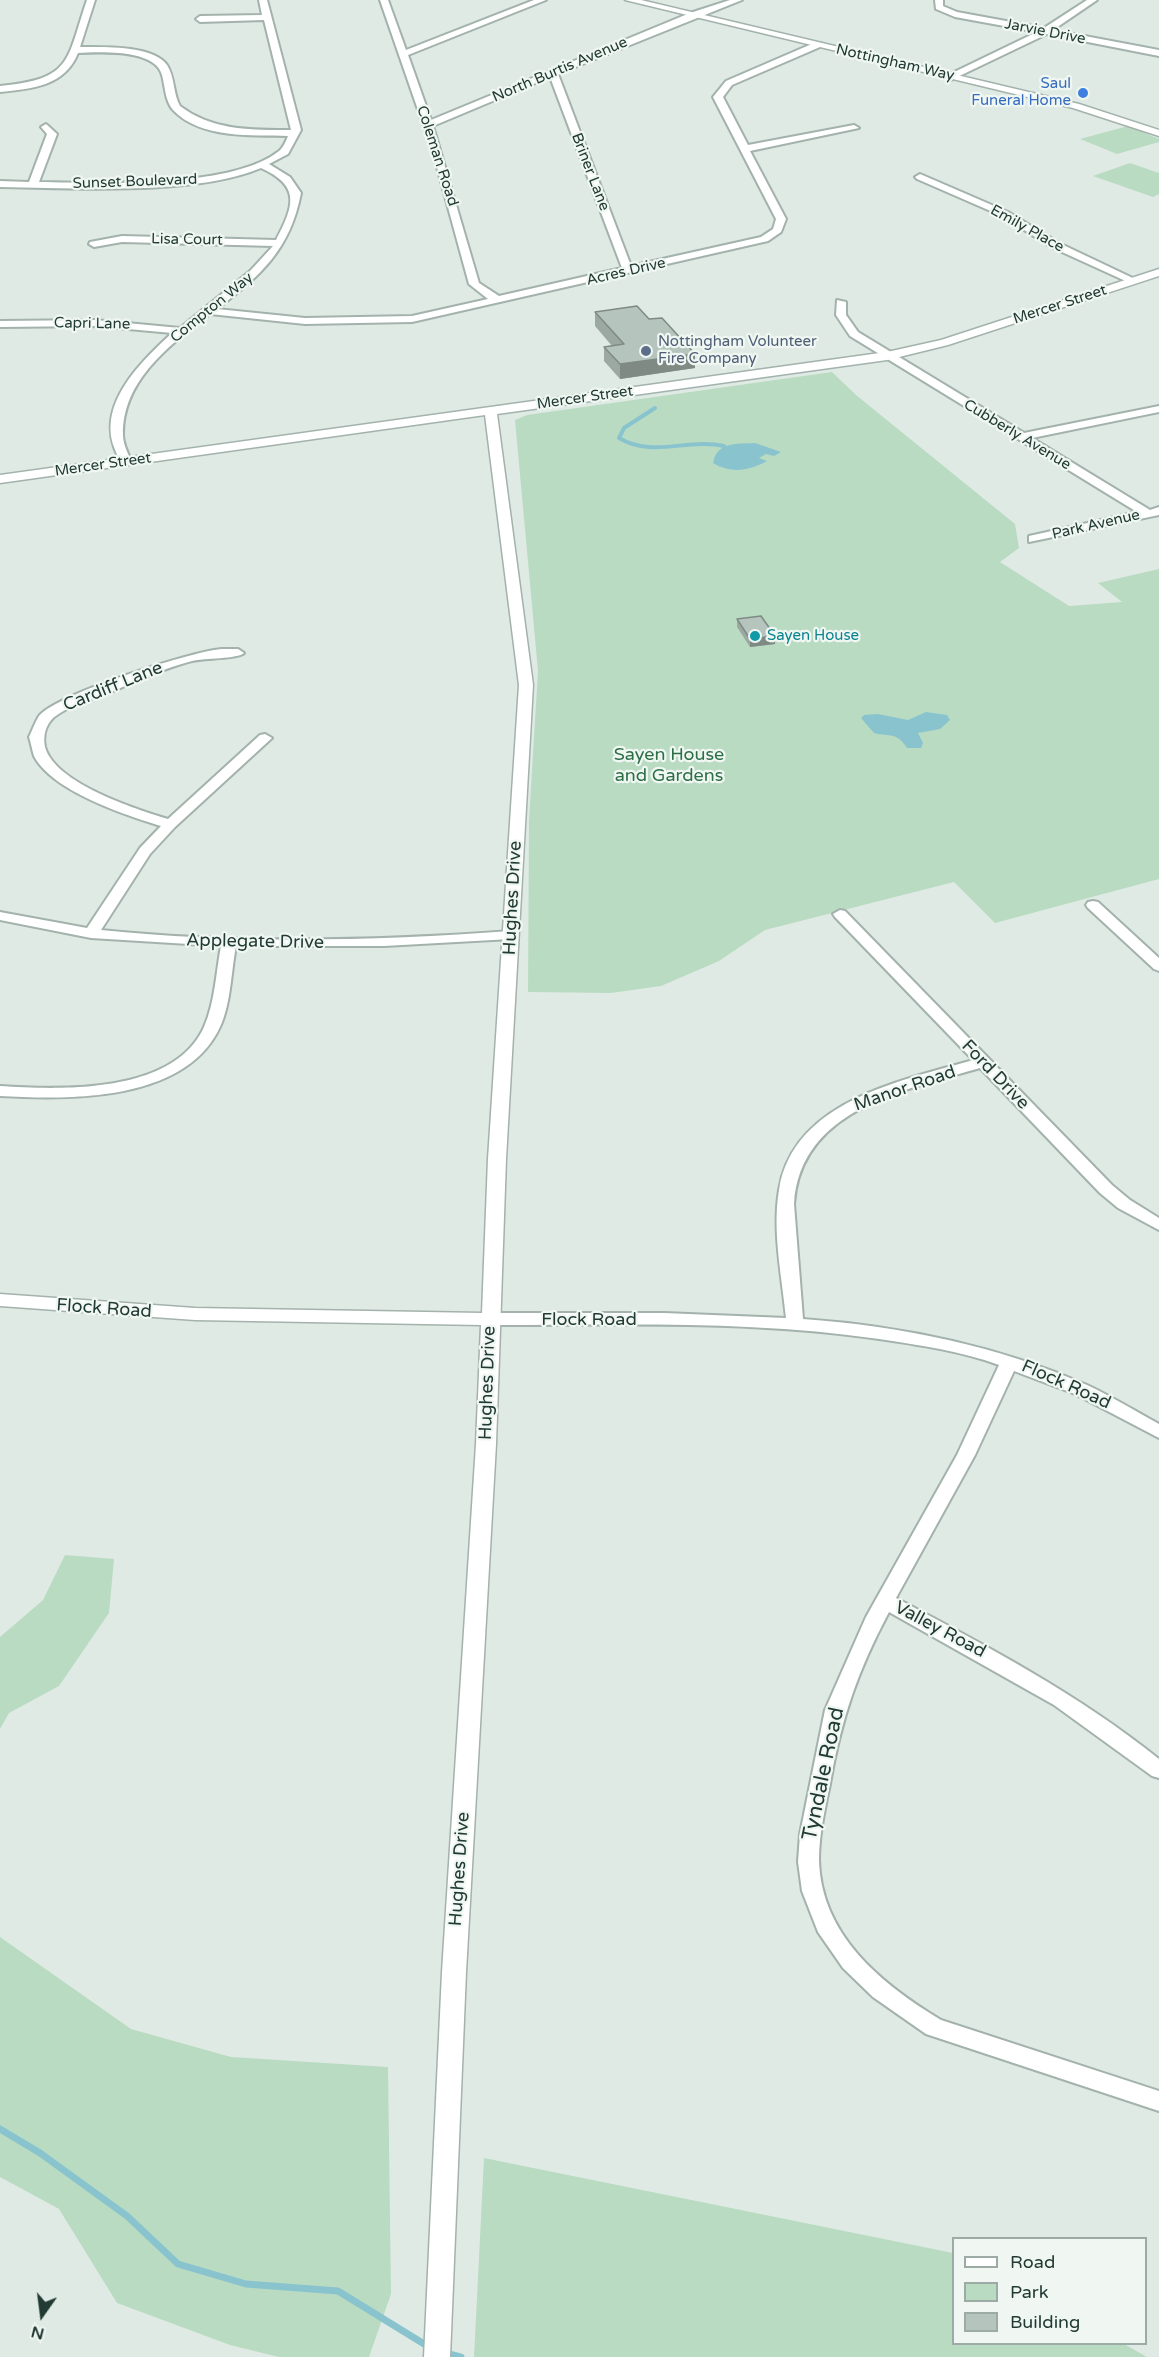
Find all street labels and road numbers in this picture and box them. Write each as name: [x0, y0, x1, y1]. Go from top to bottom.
street label: Jarvie Drive: [1003, 15, 1087, 49]
street label: North Burtis Avenue: [490, 33, 630, 107]
street label: Nottingham Way: [834, 41, 956, 85]
street label: Coleman Road: [412, 104, 462, 208]
street label: Briner Lane: [567, 131, 613, 213]
street label: Sunset Boulevard: [72, 171, 198, 193]
street label: Emily Place: [987, 201, 1067, 257]
street label: Lisa Court: [151, 230, 223, 250]
street label: Acres Drive: [584, 254, 668, 290]
street label: Compton Way: [167, 269, 257, 347]
street label: Mercer Street: [1011, 281, 1109, 329]
street label: Capri Lane: [54, 314, 130, 334]
street label: Mercer Street: [536, 382, 634, 414]
street label: Cubberly Avenue: [960, 396, 1074, 474]
street label: Mercer Street: [54, 449, 152, 481]
street label: Park Avenue: [1050, 506, 1142, 544]
street label: Cardiff Lane: [60, 657, 166, 717]
street label: Hughes Drive: [499, 840, 527, 956]
street label: Applegate Drive: [186, 930, 324, 954]
street label: Ford Drive: [957, 1036, 1033, 1114]
street label: Manor Road: [851, 1061, 959, 1117]
street label: Flock Road: [56, 1295, 152, 1323]
street label: Flock Road: [541, 1309, 637, 1331]
street label: Hughes Drive: [475, 1325, 501, 1441]
street label: Flock Road: [1018, 1356, 1114, 1414]
street label: Valley Road: [891, 1597, 989, 1663]
street label: Tyndale Road: [798, 1705, 850, 1843]
street label: Hughes Drive: [445, 1811, 475, 1927]

